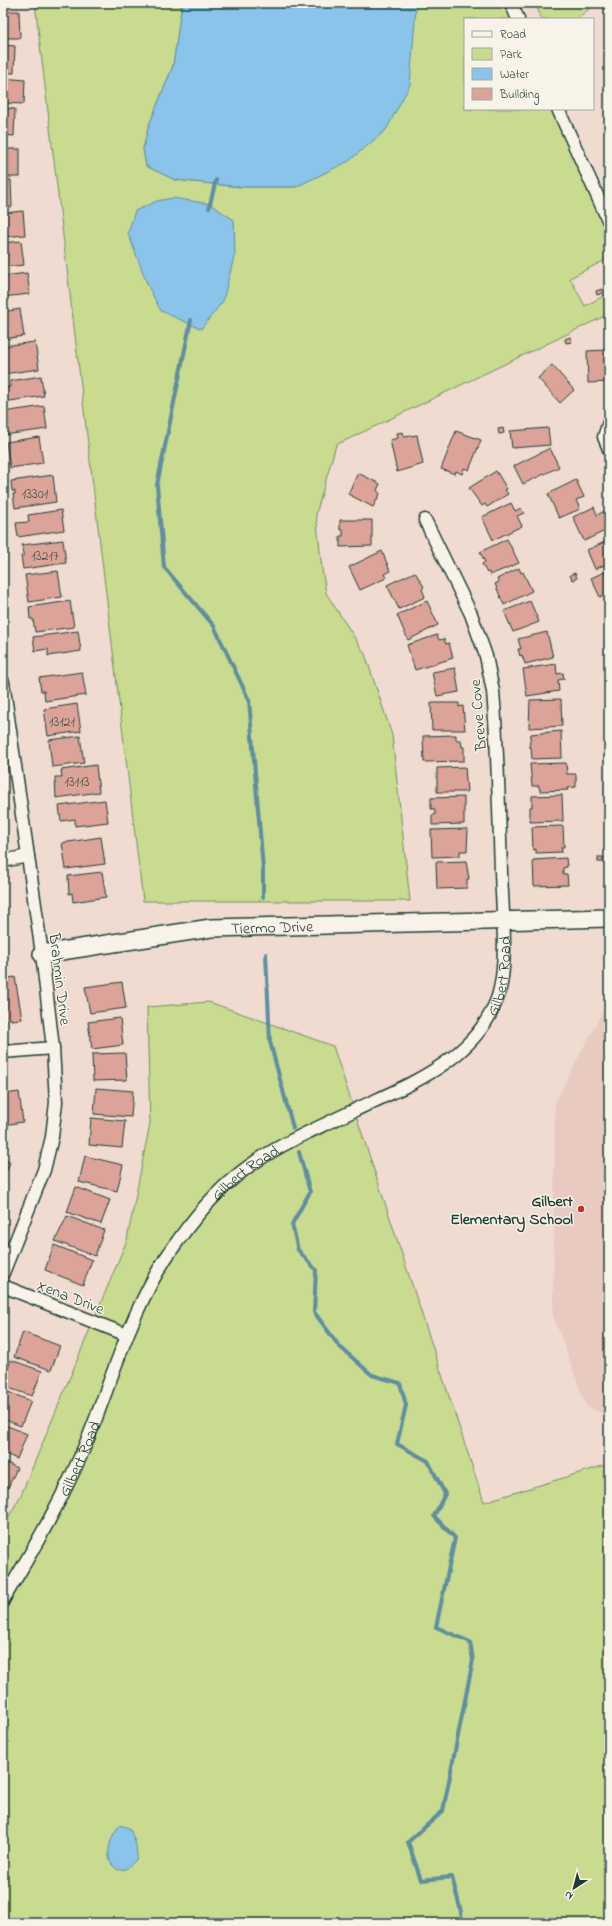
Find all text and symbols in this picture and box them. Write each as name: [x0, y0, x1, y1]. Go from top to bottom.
legend: [464, 18, 594, 110]
text: Road: [500, 26, 526, 44]
text: Park: [500, 46, 522, 64]
text: Water: [500, 66, 529, 84]
text: Building: [499, 86, 539, 105]
house number: 13301: [22, 484, 49, 505]
house number: 13217: [31, 546, 59, 567]
street label: Breve Cove: [464, 677, 494, 753]
house number: 13121: [49, 712, 76, 733]
house number: 13113: [65, 772, 90, 793]
street label: Tiermo Drive: [231, 915, 314, 941]
street label: Brahmin Drive: [41, 931, 77, 1027]
street label: Gilbert Road: [481, 936, 518, 1021]
street label: Gilbert Road: [206, 1140, 284, 1207]
place label: Gilbert Elementary School: [450, 1190, 574, 1233]
marker: Gilbert Elementary School: [576, 1204, 586, 1214]
street label: Xena Drive: [33, 1274, 108, 1322]
street label: Gilbert Road: [53, 1418, 108, 1501]
north arrow: [554, 1868, 594, 1908]
text: N: [561, 1887, 576, 1904]

